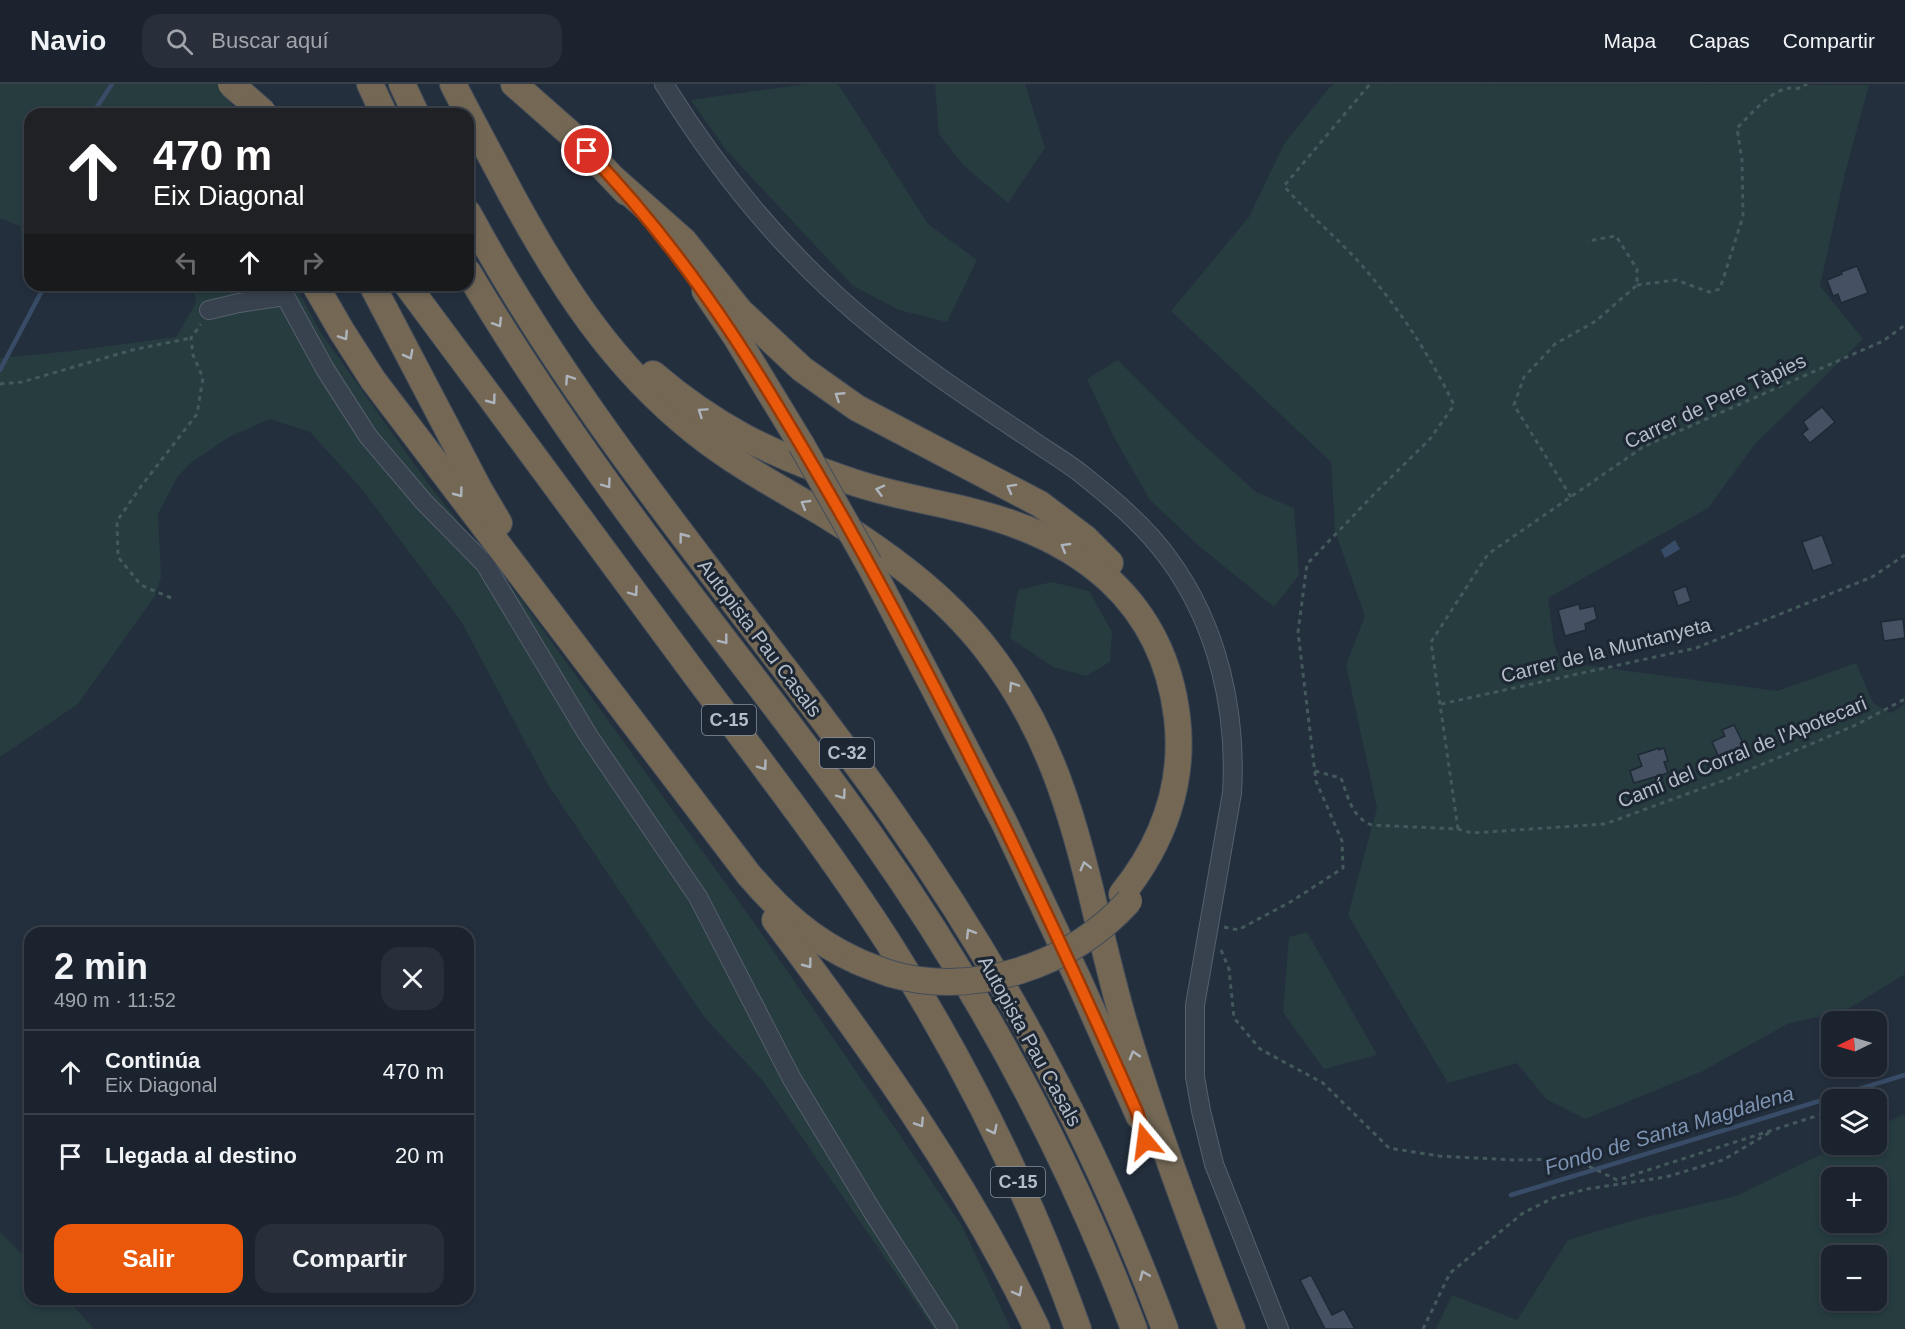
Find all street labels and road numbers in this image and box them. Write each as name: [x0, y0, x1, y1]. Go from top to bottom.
street label: Carrer de Pere Tàpies: [1621, 349, 1809, 453]
street label: Autopista Pau Casals: [694, 555, 826, 721]
street label: Carrer de la Muntanyeta: [1499, 613, 1714, 687]
street label: Camí del Corral de l'Apotecari: [1614, 692, 1870, 812]
road number: C-15: [702, 705, 756, 735]
road number: C-32: [820, 738, 874, 768]
street label: Autopista Pau Casals: [974, 952, 1086, 1130]
road number: C-15: [991, 1167, 1045, 1197]

